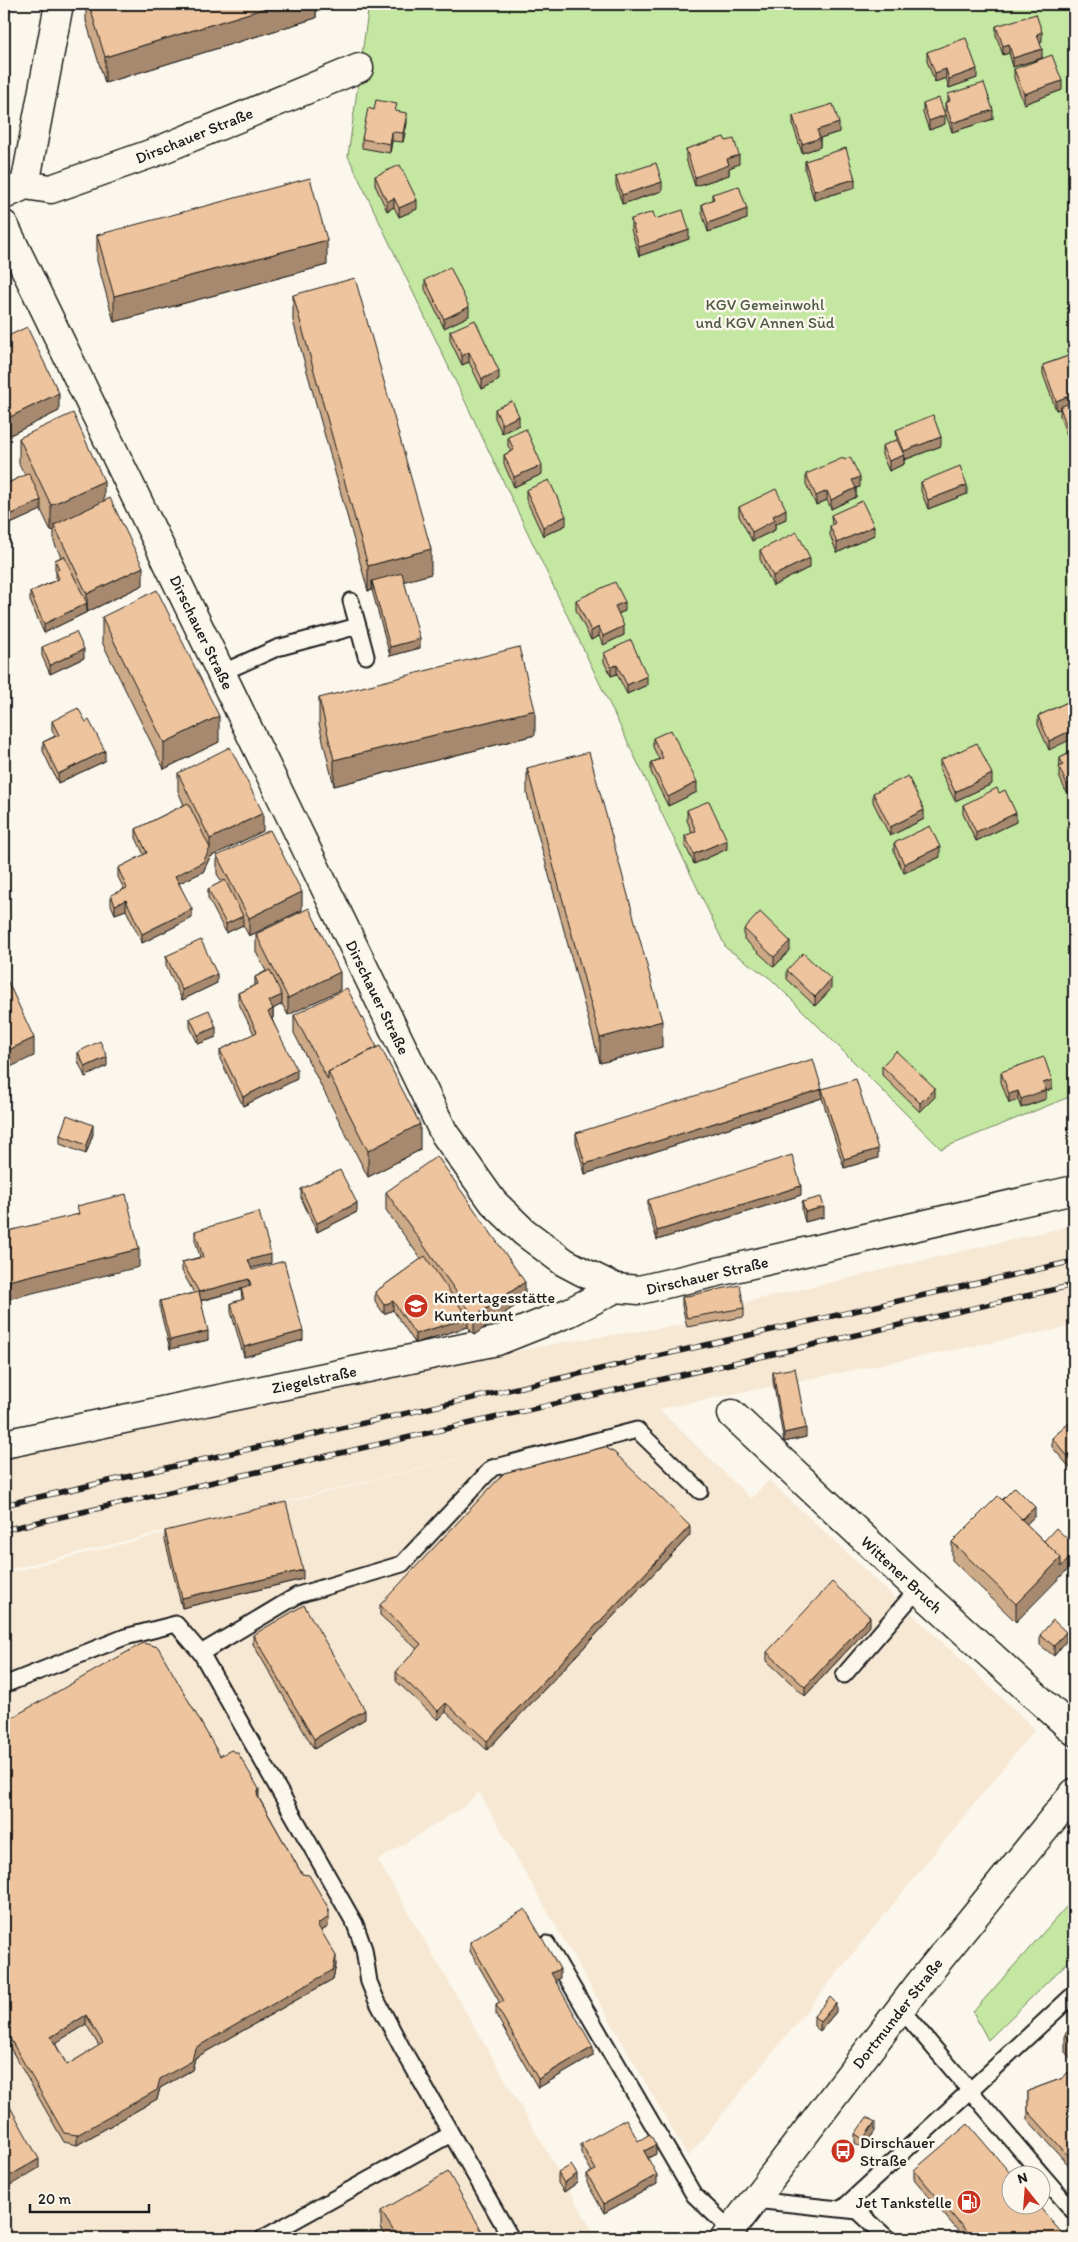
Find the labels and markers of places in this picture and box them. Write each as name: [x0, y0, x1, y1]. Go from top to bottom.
place label: Kintertagesstätte Kunterbunt: [434, 1288, 555, 1325]
school or university icon: Kintertagesstätte Kunterbunt: [403, 1293, 429, 1319]
place label: Dirschauer Straße: [860, 2133, 935, 2170]
bus stop icon: Dirschauer Straße: [830, 2138, 856, 2164]
fuel station icon: Jet Tankstelle: [956, 2189, 982, 2215]
place label: Jet Tankstelle: [856, 2193, 952, 2212]

